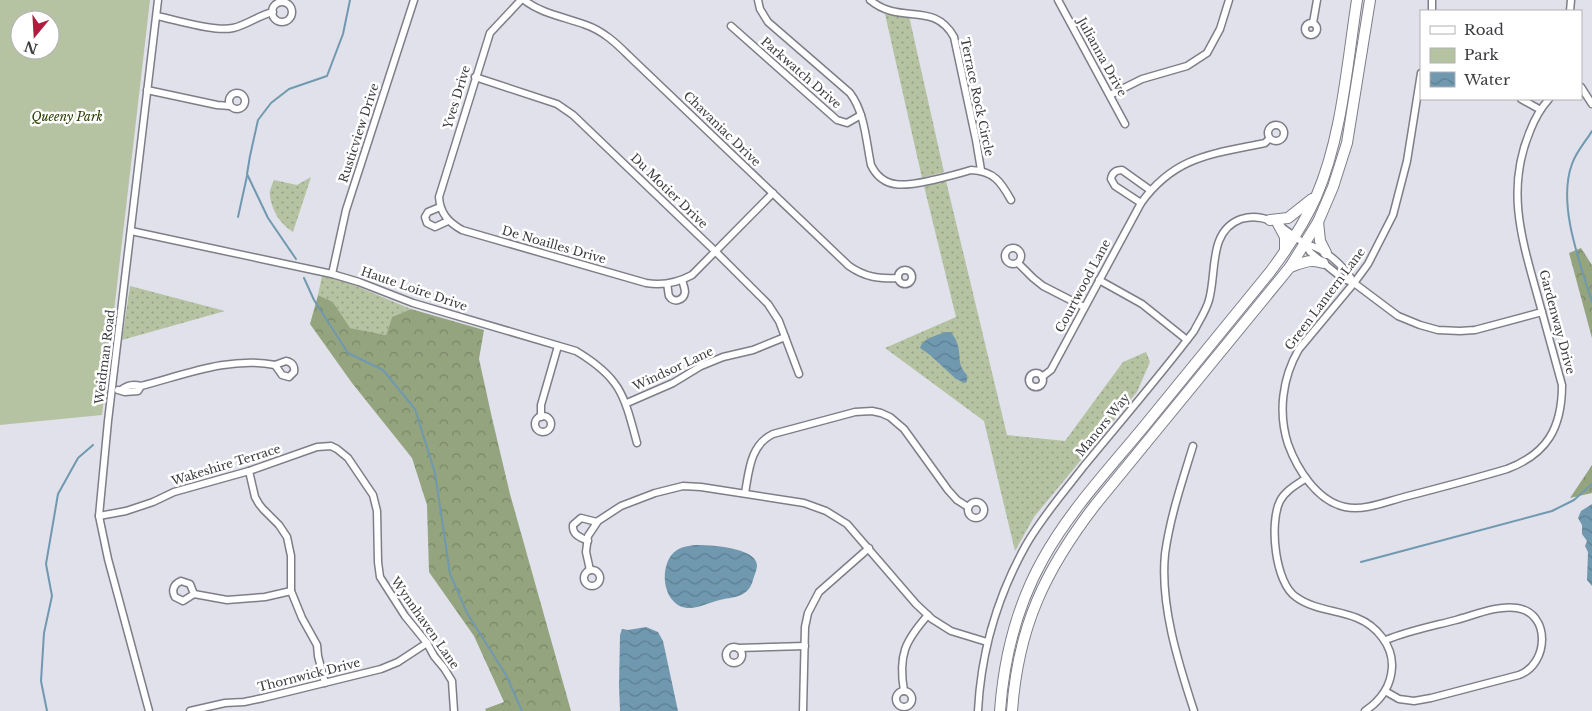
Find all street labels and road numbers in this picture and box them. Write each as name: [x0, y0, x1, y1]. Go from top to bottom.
street label: Julianna Drive: [1074, 13, 1130, 99]
street label: Parkwatch Drive: [758, 34, 845, 112]
street label: Terrace Rock Circle: [958, 36, 997, 158]
street label: Yves Drive: [440, 63, 473, 131]
street label: Rusticview Drive: [335, 81, 382, 185]
street label: Chavaniac Drive: [681, 88, 764, 169]
street label: Du Motier Drive: [628, 150, 711, 231]
street label: De Noailles Drive: [500, 222, 608, 267]
street label: Courtwood Lane: [1052, 236, 1114, 335]
street label: Green Lantern Lane: [1281, 244, 1368, 353]
street label: Haute Loire Drive: [359, 263, 469, 314]
street label: Gardenway Drive: [1536, 268, 1579, 376]
street label: Weidman Road: [91, 309, 118, 406]
street label: Windsor Lane: [629, 343, 716, 394]
street label: Manors Way: [1073, 390, 1133, 459]
street label: Wakeshire Terrace: [168, 441, 282, 489]
street label: Wynnhaven Lane: [388, 573, 463, 672]
street label: Thornwick Drive: [256, 654, 362, 695]

